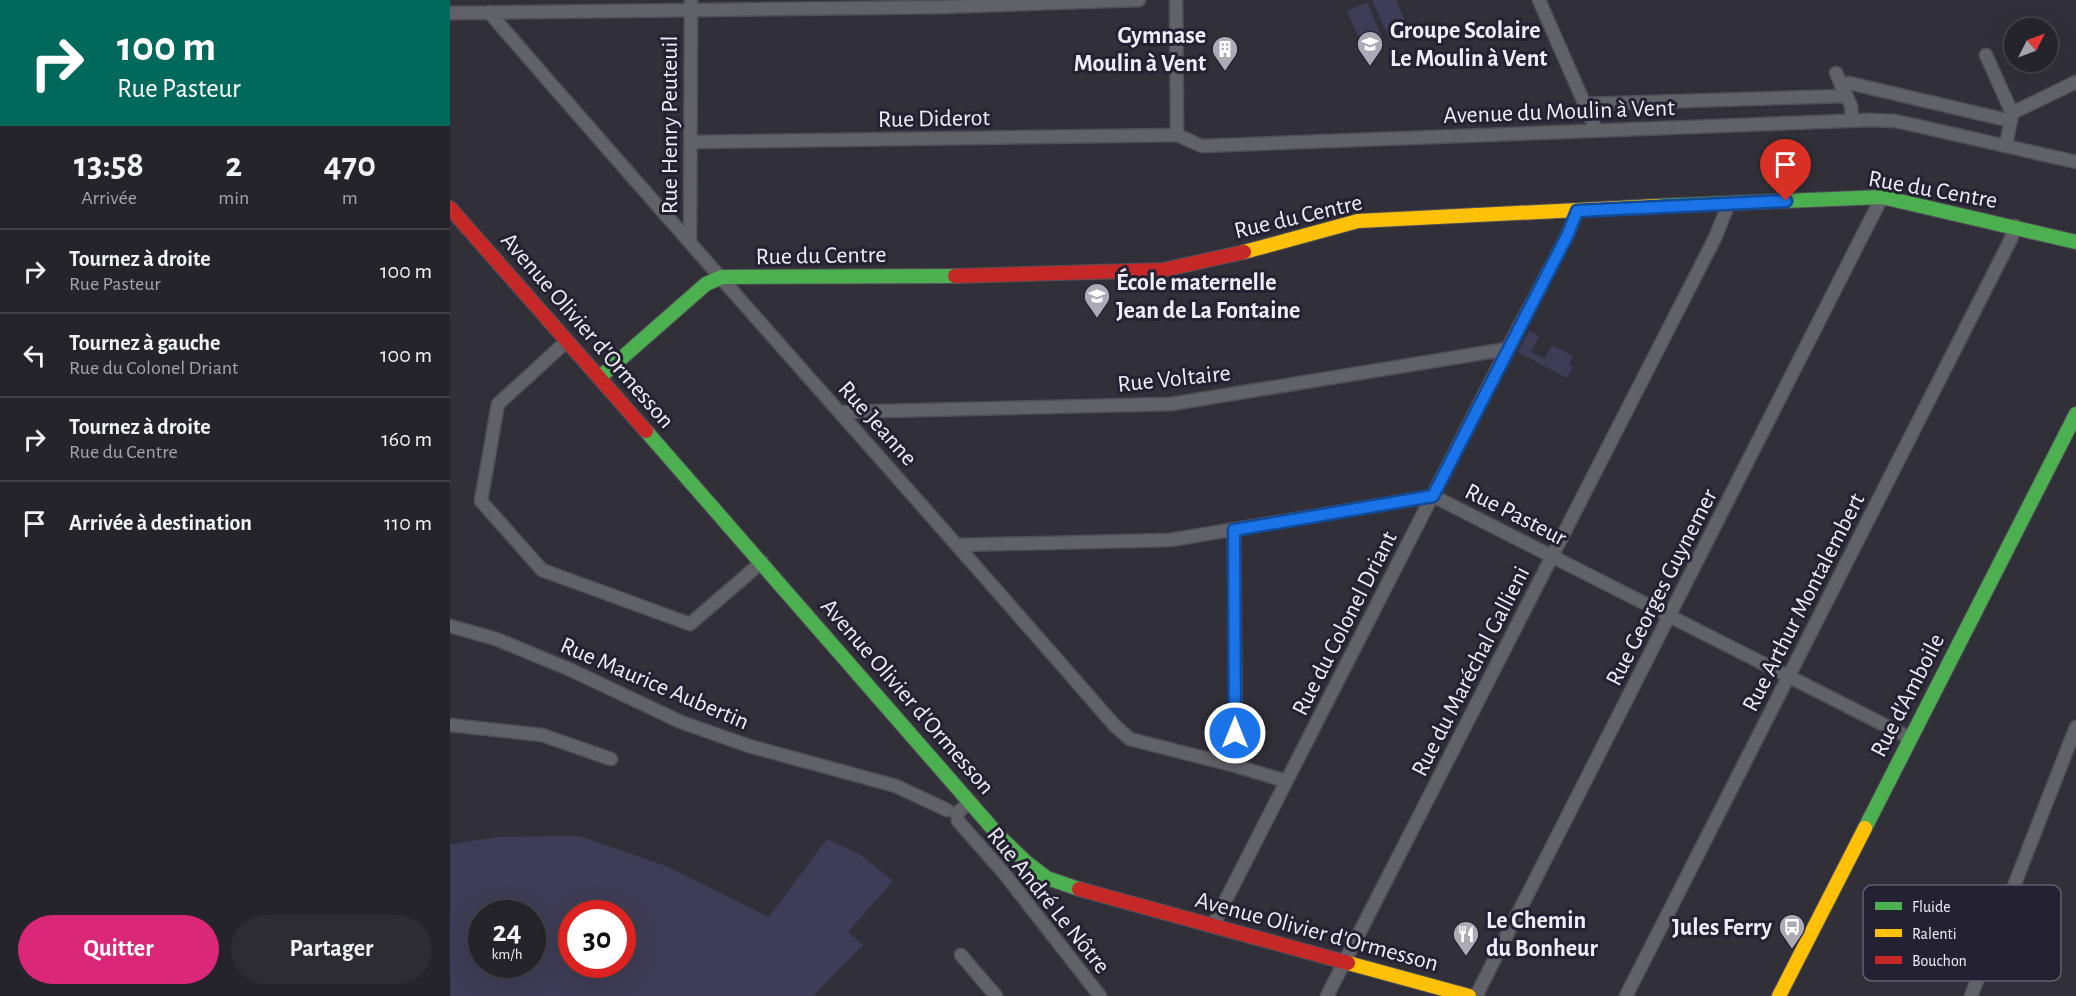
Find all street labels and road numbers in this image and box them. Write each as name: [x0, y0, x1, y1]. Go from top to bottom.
street label: Rue Henry Peuteuil: [658, 36, 682, 214]
street label: Avenue du Moulin à Vent: [1443, 96, 1676, 128]
street label: Rue Diderot: [878, 106, 991, 132]
street label: Rue du Centre: [1866, 167, 1999, 213]
street label: Rue du Centre: [1232, 191, 1365, 243]
street label: Avenue Olivier d'Ormesson: [496, 228, 679, 433]
street label: Rue du Centre: [756, 243, 887, 269]
street label: Rue Voltaire: [1116, 361, 1232, 397]
street label: Rue Jeanne: [833, 377, 921, 471]
street label: Rue Pasteur: [1461, 479, 1570, 551]
street label: Rue Georges Guynemer: [1602, 485, 1722, 690]
street label: Rue Arthur Montalembert: [1738, 489, 1870, 715]
street label: Rue du Colonel Driant: [1288, 527, 1402, 719]
street label: Rue du Maréchal Gallieni: [1408, 563, 1534, 780]
street label: Avenue Olivier d'Ormesson: [816, 594, 999, 799]
street label: Rue d'Amboile: [1867, 630, 1949, 761]
street label: Rue Maurice Aubertin: [557, 633, 752, 734]
street label: Rue André Le Nôtre: [982, 823, 1114, 978]
street label: Avenue Olivier d'Ormesson: [1193, 888, 1441, 976]

